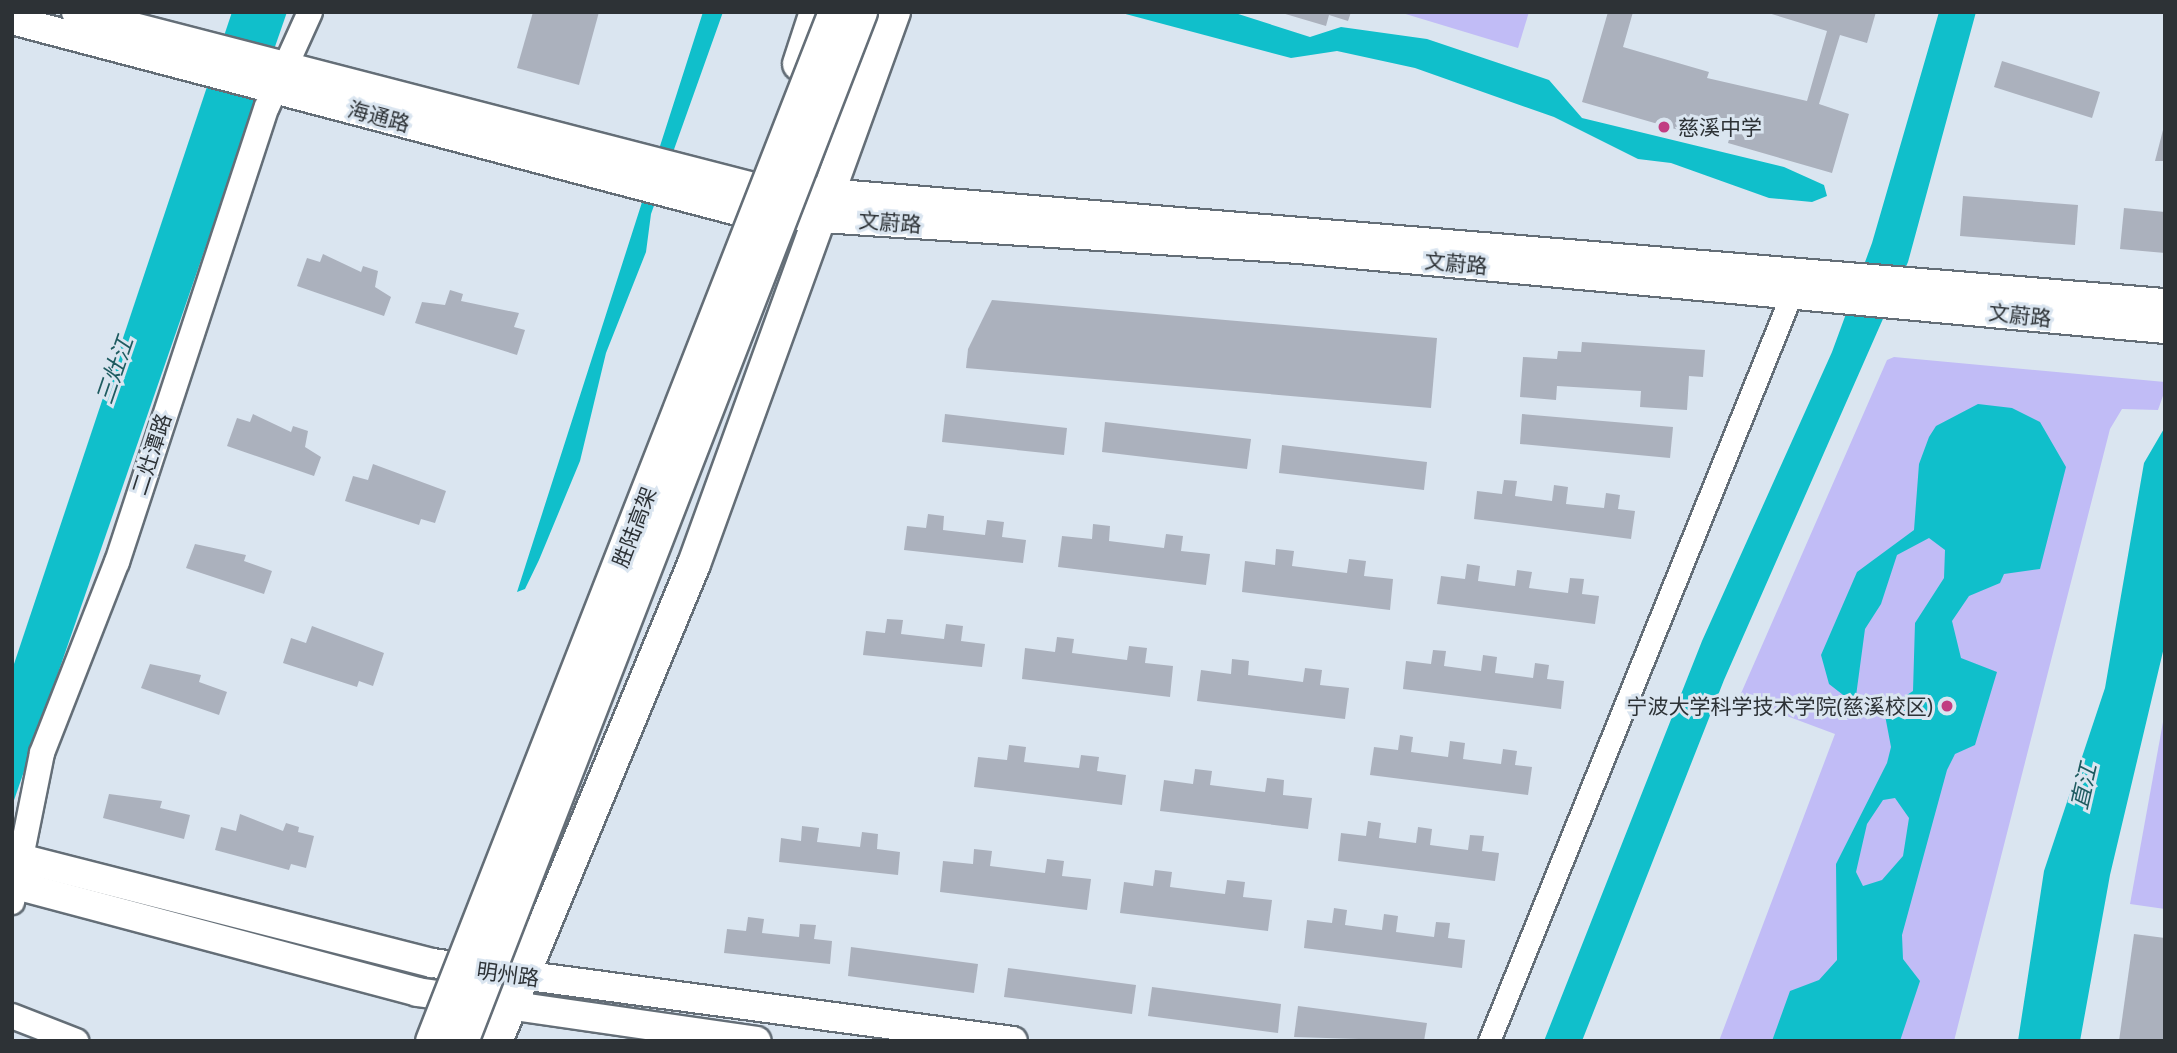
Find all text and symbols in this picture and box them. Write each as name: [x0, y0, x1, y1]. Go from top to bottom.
street label: 海通路: [345, 96, 413, 136]
place label: 慈溪中学: [1678, 114, 1762, 140]
marker: 慈溪中学: [1656, 119, 1672, 135]
street label: 文蔚路: [858, 207, 922, 237]
street label: 文蔚路: [1424, 248, 1488, 278]
street label: 文蔚路: [1987, 299, 2053, 331]
water label: 三灶江: [90, 333, 138, 407]
street label: 二灶潭路: [126, 410, 176, 498]
street label: 胜陆高架: [607, 483, 661, 571]
place label: 宁波大学科学技术学院(慈溪校区): [1627, 693, 1933, 719]
marker: 宁波大学科学技术学院(慈溪校区): [1939, 698, 1955, 714]
water label: 直江: [2064, 760, 2102, 812]
street label: 明州路: [475, 957, 541, 991]

